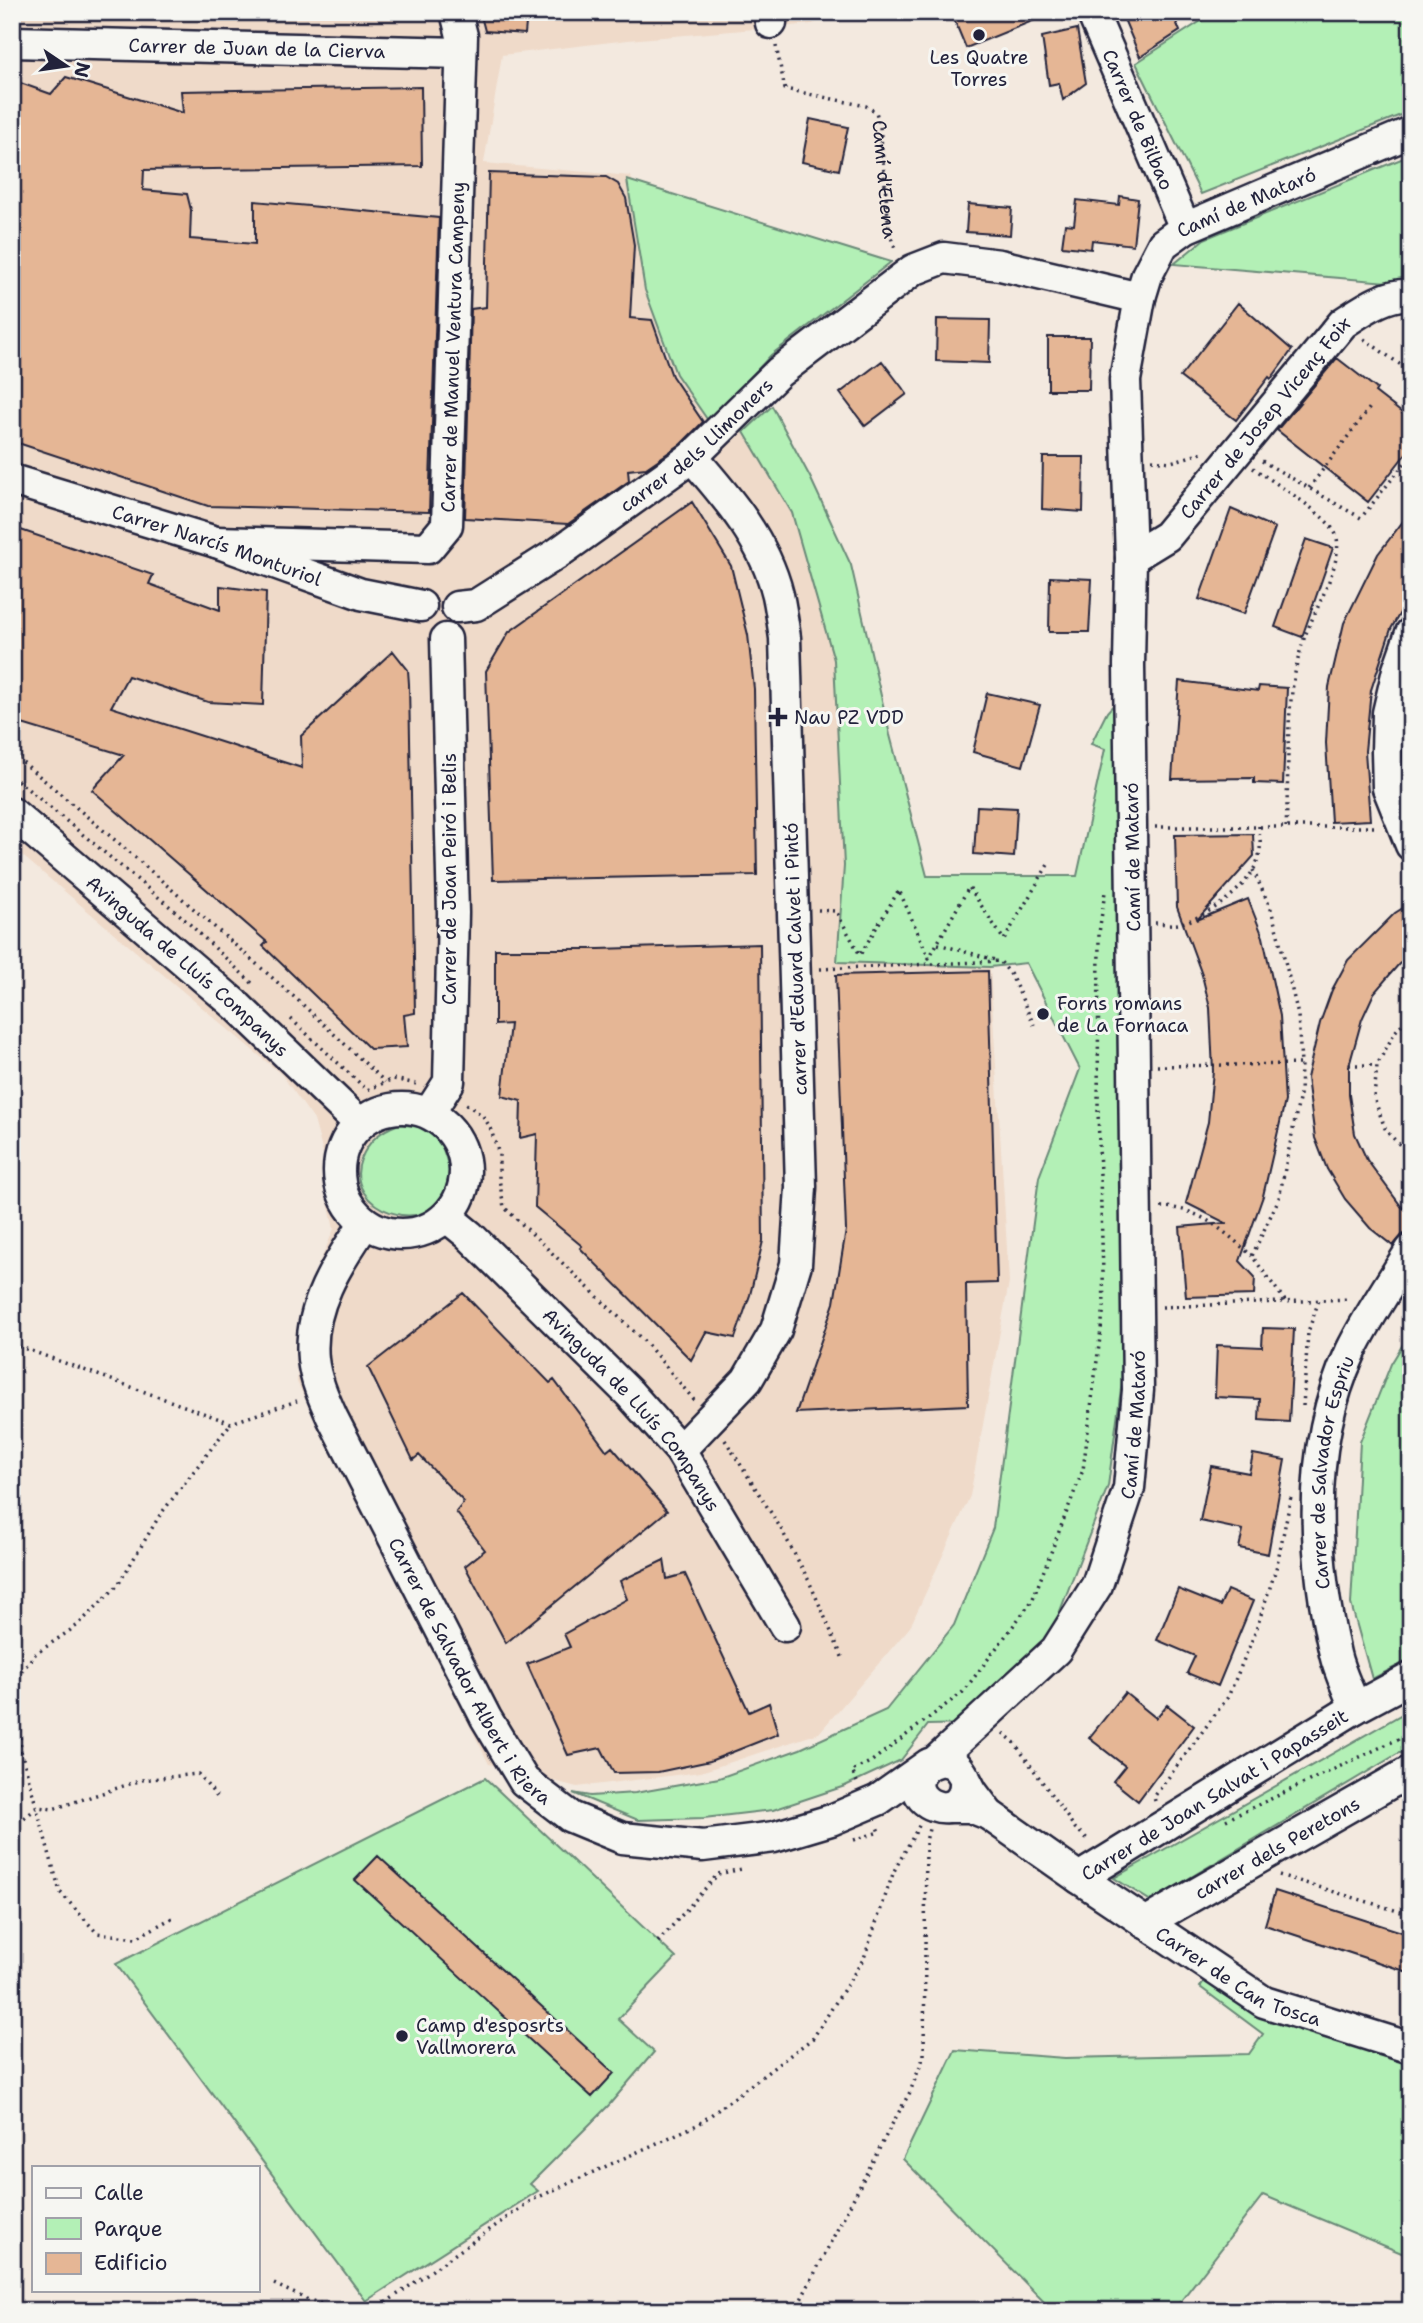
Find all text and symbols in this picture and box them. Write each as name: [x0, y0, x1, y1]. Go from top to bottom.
marker: Les Quatre Torres: [971, 27, 987, 43]
north arrow: [32, 32, 102, 102]
street label: Carrer de Juan de la Cierva: [128, 33, 386, 64]
place label: Les Quatre Torres: [929, 45, 1029, 92]
street label: Carrer de Bilbao: [1096, 45, 1179, 194]
text: N: [68, 60, 96, 80]
street label: Camí d'Elena: [866, 117, 903, 241]
street label: Camí de Mataró: [1171, 162, 1320, 243]
street label: Carrer de Manuel Ventura Campeny: [435, 181, 471, 513]
street label: Carrer de Josep Vicenç Foix: [1174, 310, 1355, 524]
street label: carrer dels Llimoners: [615, 373, 779, 518]
street label: Carrer Narcís Monturiol: [109, 499, 325, 592]
place label: Nau PZ VDD: [794, 705, 904, 730]
marker: Nau PZ VDD: [768, 707, 788, 727]
street label: Carrer de Joan Peiró i Belis: [437, 753, 462, 1005]
street label: Camí de Mataró: [1119, 782, 1146, 932]
street label: carrer d'Eduard Calvet i Pintó: [778, 822, 813, 1096]
street label: Avinguda de Lluís Companys: [81, 870, 294, 1062]
place label: Forns romans de La Fornaca: [1057, 991, 1189, 1038]
marker: Forns romans de La Fornaca: [1035, 1006, 1051, 1022]
street label: Avinguda de Lluís Companys: [537, 1303, 726, 1516]
street label: Camí de Mataró: [1114, 1350, 1151, 1503]
street label: Carrer de Salvador Espriu: [1306, 1352, 1360, 1591]
street label: Carrer de Salvador Albert i Riera: [383, 1533, 556, 1810]
street label: Carrer de Joan Salvat i Papasseit: [1077, 1703, 1353, 1887]
street label: carrer dels Peretons: [1190, 1791, 1364, 1905]
street label: Carrer de Can Tosca: [1151, 1921, 1324, 2032]
place label: Camp d'esposrts Vallmorera: [416, 2013, 564, 2060]
marker: Camp d'esposrts Vallmorera: [394, 2028, 410, 2044]
legend: [32, 2166, 259, 2292]
text: Calle: [94, 2179, 144, 2207]
text: Parque: [94, 2215, 163, 2243]
text: Edificio: [94, 2249, 167, 2277]

